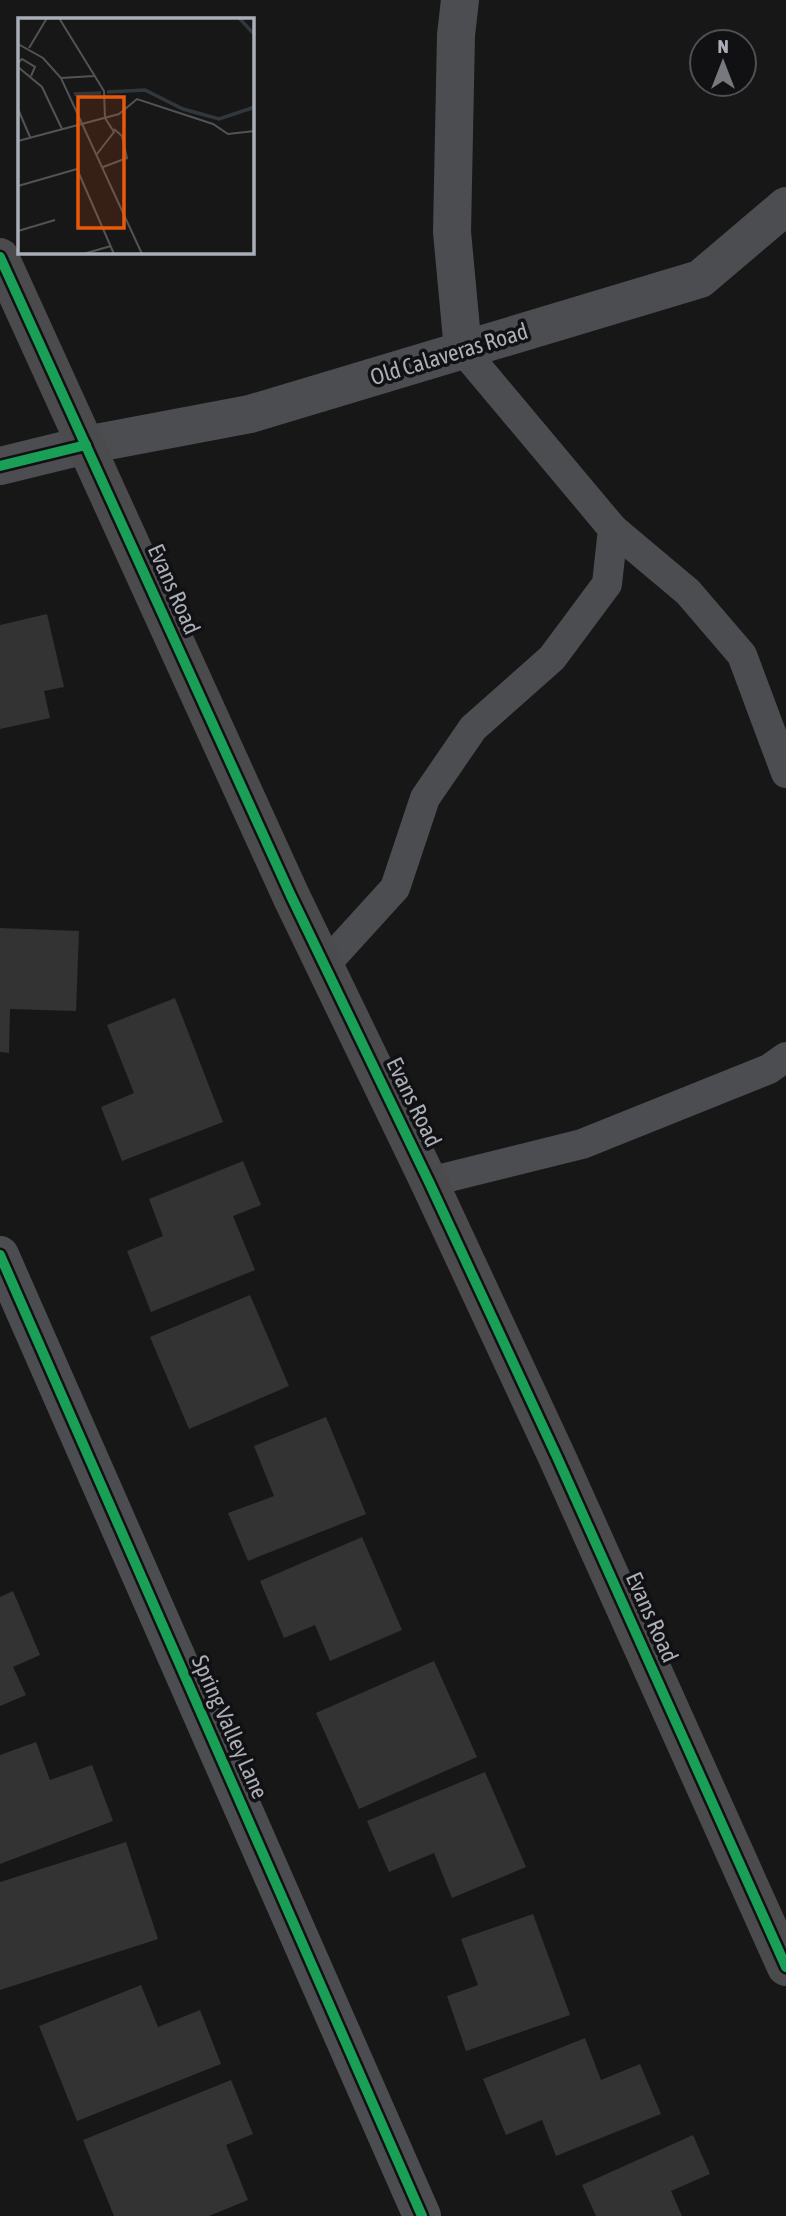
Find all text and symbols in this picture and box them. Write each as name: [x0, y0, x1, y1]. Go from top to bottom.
inset map: [18, 18, 254, 254]
north arrow: [688, 28, 758, 98]
text: N: [717, 35, 729, 57]
street label: Old Calaveras Road: [367, 318, 531, 390]
street label: Evans Road: [143, 540, 205, 638]
street label: Evans Road: [381, 1053, 447, 1151]
street label: Evans Road: [621, 1568, 683, 1666]
street label: Spring Valley Lane: [187, 1651, 273, 1803]

